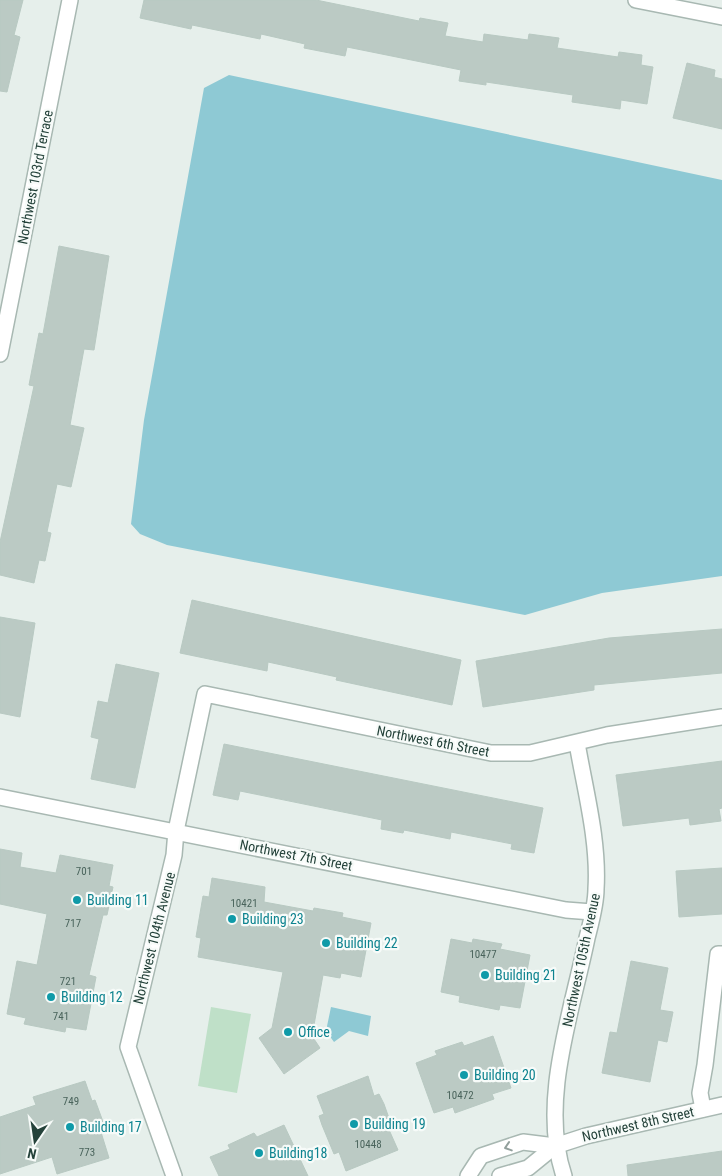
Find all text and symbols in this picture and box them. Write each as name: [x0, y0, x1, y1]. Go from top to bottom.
street label: Northwest 103rd Terrace: [14, 108, 56, 246]
street label: Northwest 6th Street: [375, 722, 491, 760]
street label: Northwest 7th Street: [238, 836, 354, 874]
house number: 701: [76, 865, 92, 878]
street label: Northwest 104th Avenue: [130, 870, 178, 1006]
place label: Building 11: [87, 892, 149, 908]
street label: Northwest 105th Avenue: [559, 892, 603, 1028]
marker: Building 11: [71, 894, 83, 906]
house number: 10421: [230, 897, 258, 910]
place label: Building 23: [242, 911, 304, 927]
marker: Building 23: [226, 913, 238, 925]
house number: 717: [65, 917, 81, 930]
place label: Building 22: [336, 935, 398, 951]
marker: Building 22: [320, 937, 332, 949]
house number: 10477: [469, 948, 497, 961]
place label: Building 21: [495, 967, 557, 983]
marker: Building 21: [479, 969, 491, 981]
house number: 721: [60, 975, 76, 988]
place label: Building 12: [61, 989, 123, 1005]
marker: Building 12: [45, 991, 57, 1003]
house number: 741: [53, 1010, 69, 1023]
place label: Office: [298, 1024, 330, 1040]
marker: Office: [282, 1026, 294, 1038]
place label: Building 20: [474, 1067, 536, 1083]
marker: Building 20: [458, 1069, 470, 1081]
house number: 10472: [446, 1089, 474, 1102]
house number: 749: [63, 1095, 79, 1108]
street label: Northwest 8th Street: [580, 1103, 696, 1145]
north arrow: [10, 1116, 60, 1166]
place label: Building 19: [364, 1116, 426, 1132]
marker: Building 19: [348, 1118, 360, 1130]
place label: Building 17: [80, 1119, 142, 1135]
marker: Building 17: [64, 1121, 76, 1133]
house number: 10448: [354, 1138, 382, 1151]
one-way arrow: [504, 1142, 512, 1152]
text: N: [26, 1145, 38, 1162]
place label: Building18: [269, 1145, 328, 1161]
house number: 773: [79, 1146, 95, 1159]
marker: Building18: [253, 1147, 265, 1159]

